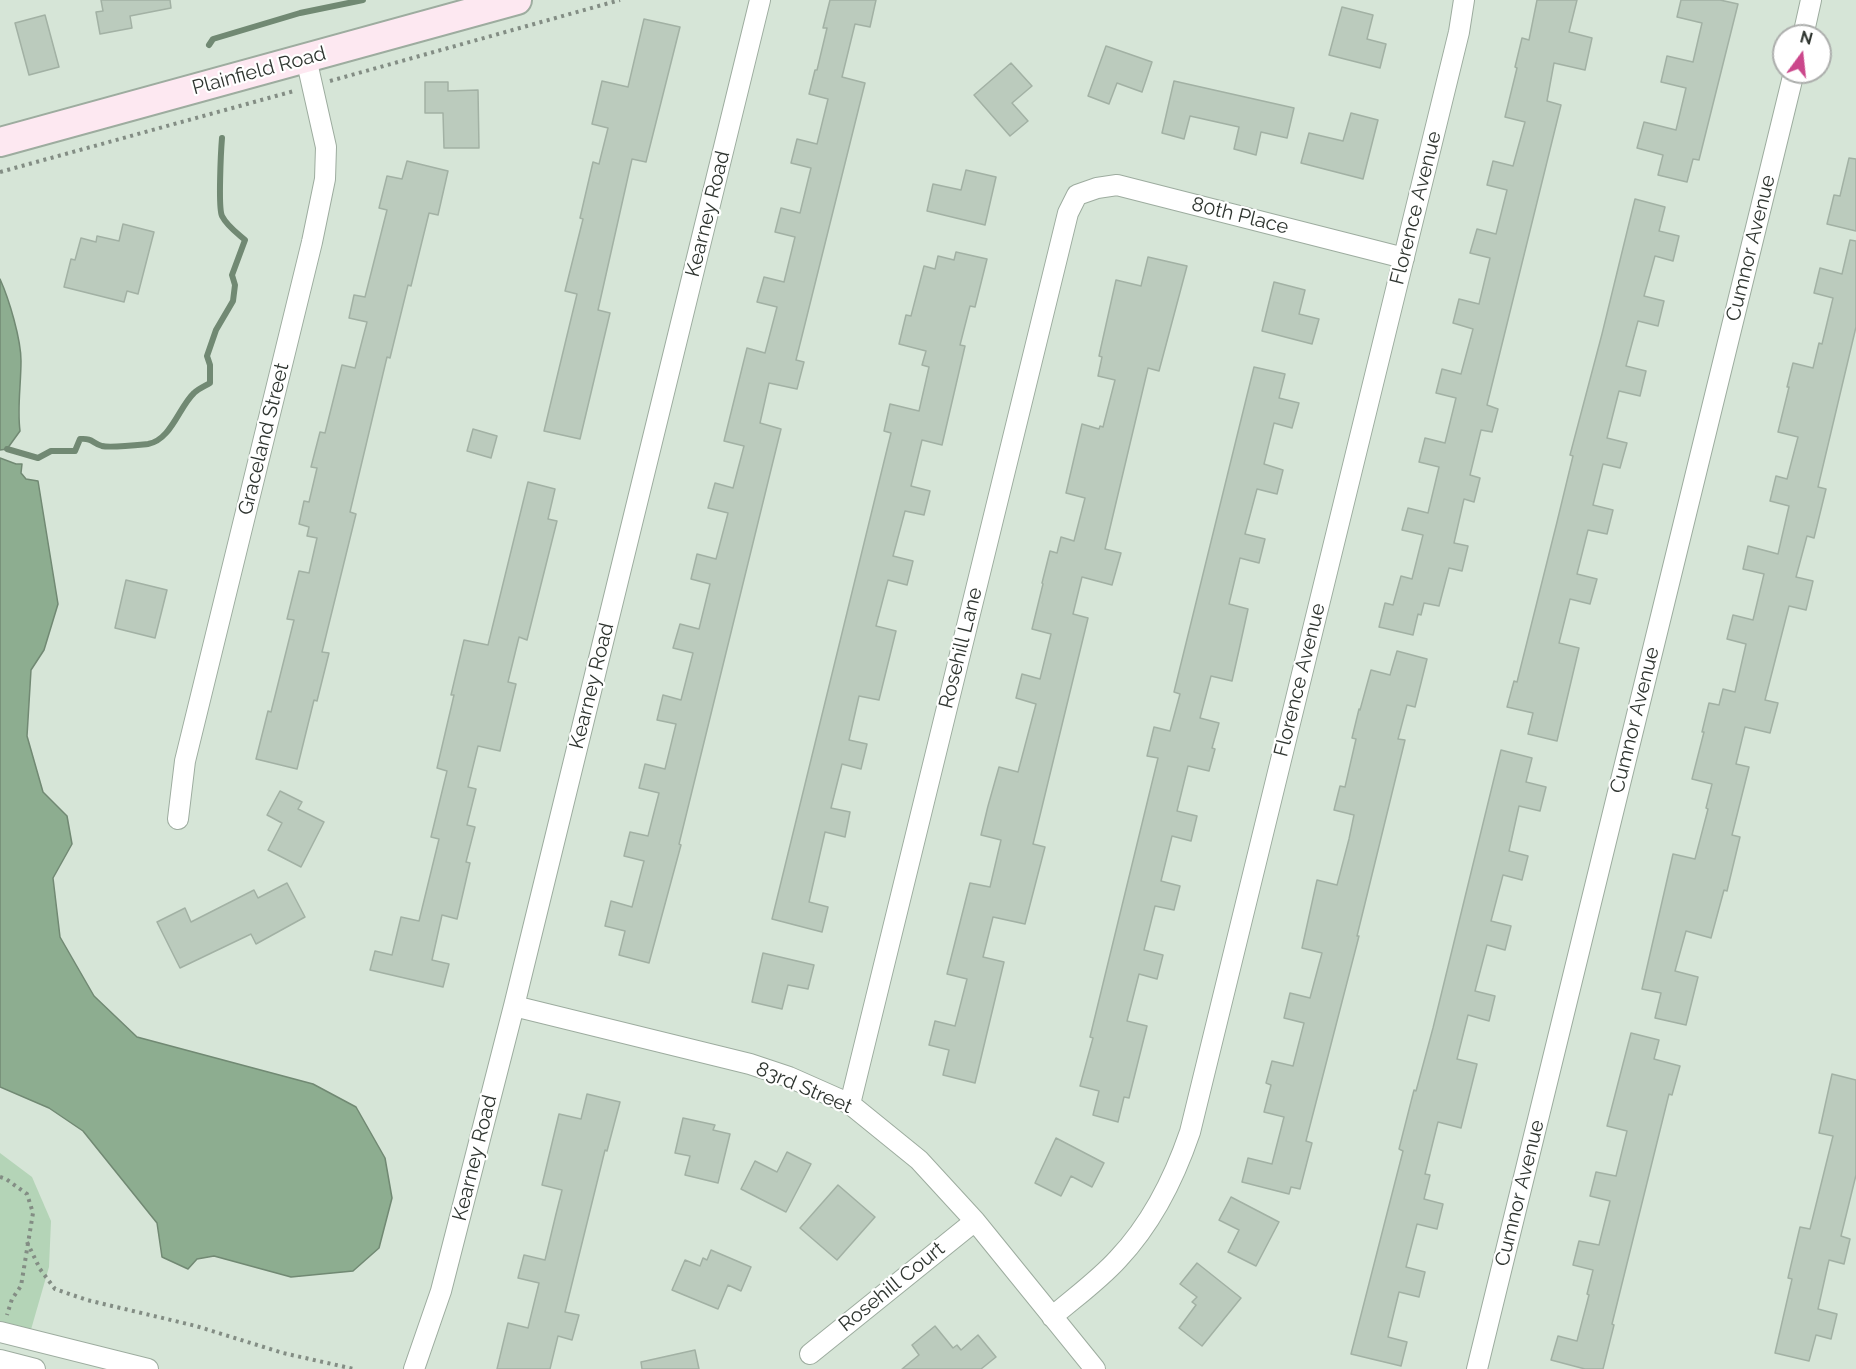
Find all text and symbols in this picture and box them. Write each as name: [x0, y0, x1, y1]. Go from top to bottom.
north arrow: [1772, 24, 1832, 84]
text: N: [1798, 27, 1815, 49]
street label: Plainfield Road: [190, 42, 328, 100]
street label: Florence Avenue: [1385, 129, 1447, 287]
street label: Kearney Road: [681, 149, 735, 279]
street label: Cumnor Avenue: [1721, 172, 1781, 324]
street label: 80th Place: [1189, 192, 1291, 240]
street label: Graceland Street: [234, 361, 294, 517]
street label: Rosehill Lane: [934, 585, 988, 711]
street label: Florence Avenue: [1269, 601, 1331, 759]
street label: Kearney Road: [565, 621, 619, 751]
street label: Cumnor Avenue: [1605, 644, 1665, 796]
street label: 83rd Street: [752, 1057, 856, 1119]
street label: Kearney Road: [448, 1093, 502, 1223]
street label: Cumnor Avenue: [1490, 1117, 1550, 1269]
street label: Rosehill Court: [834, 1237, 950, 1337]

